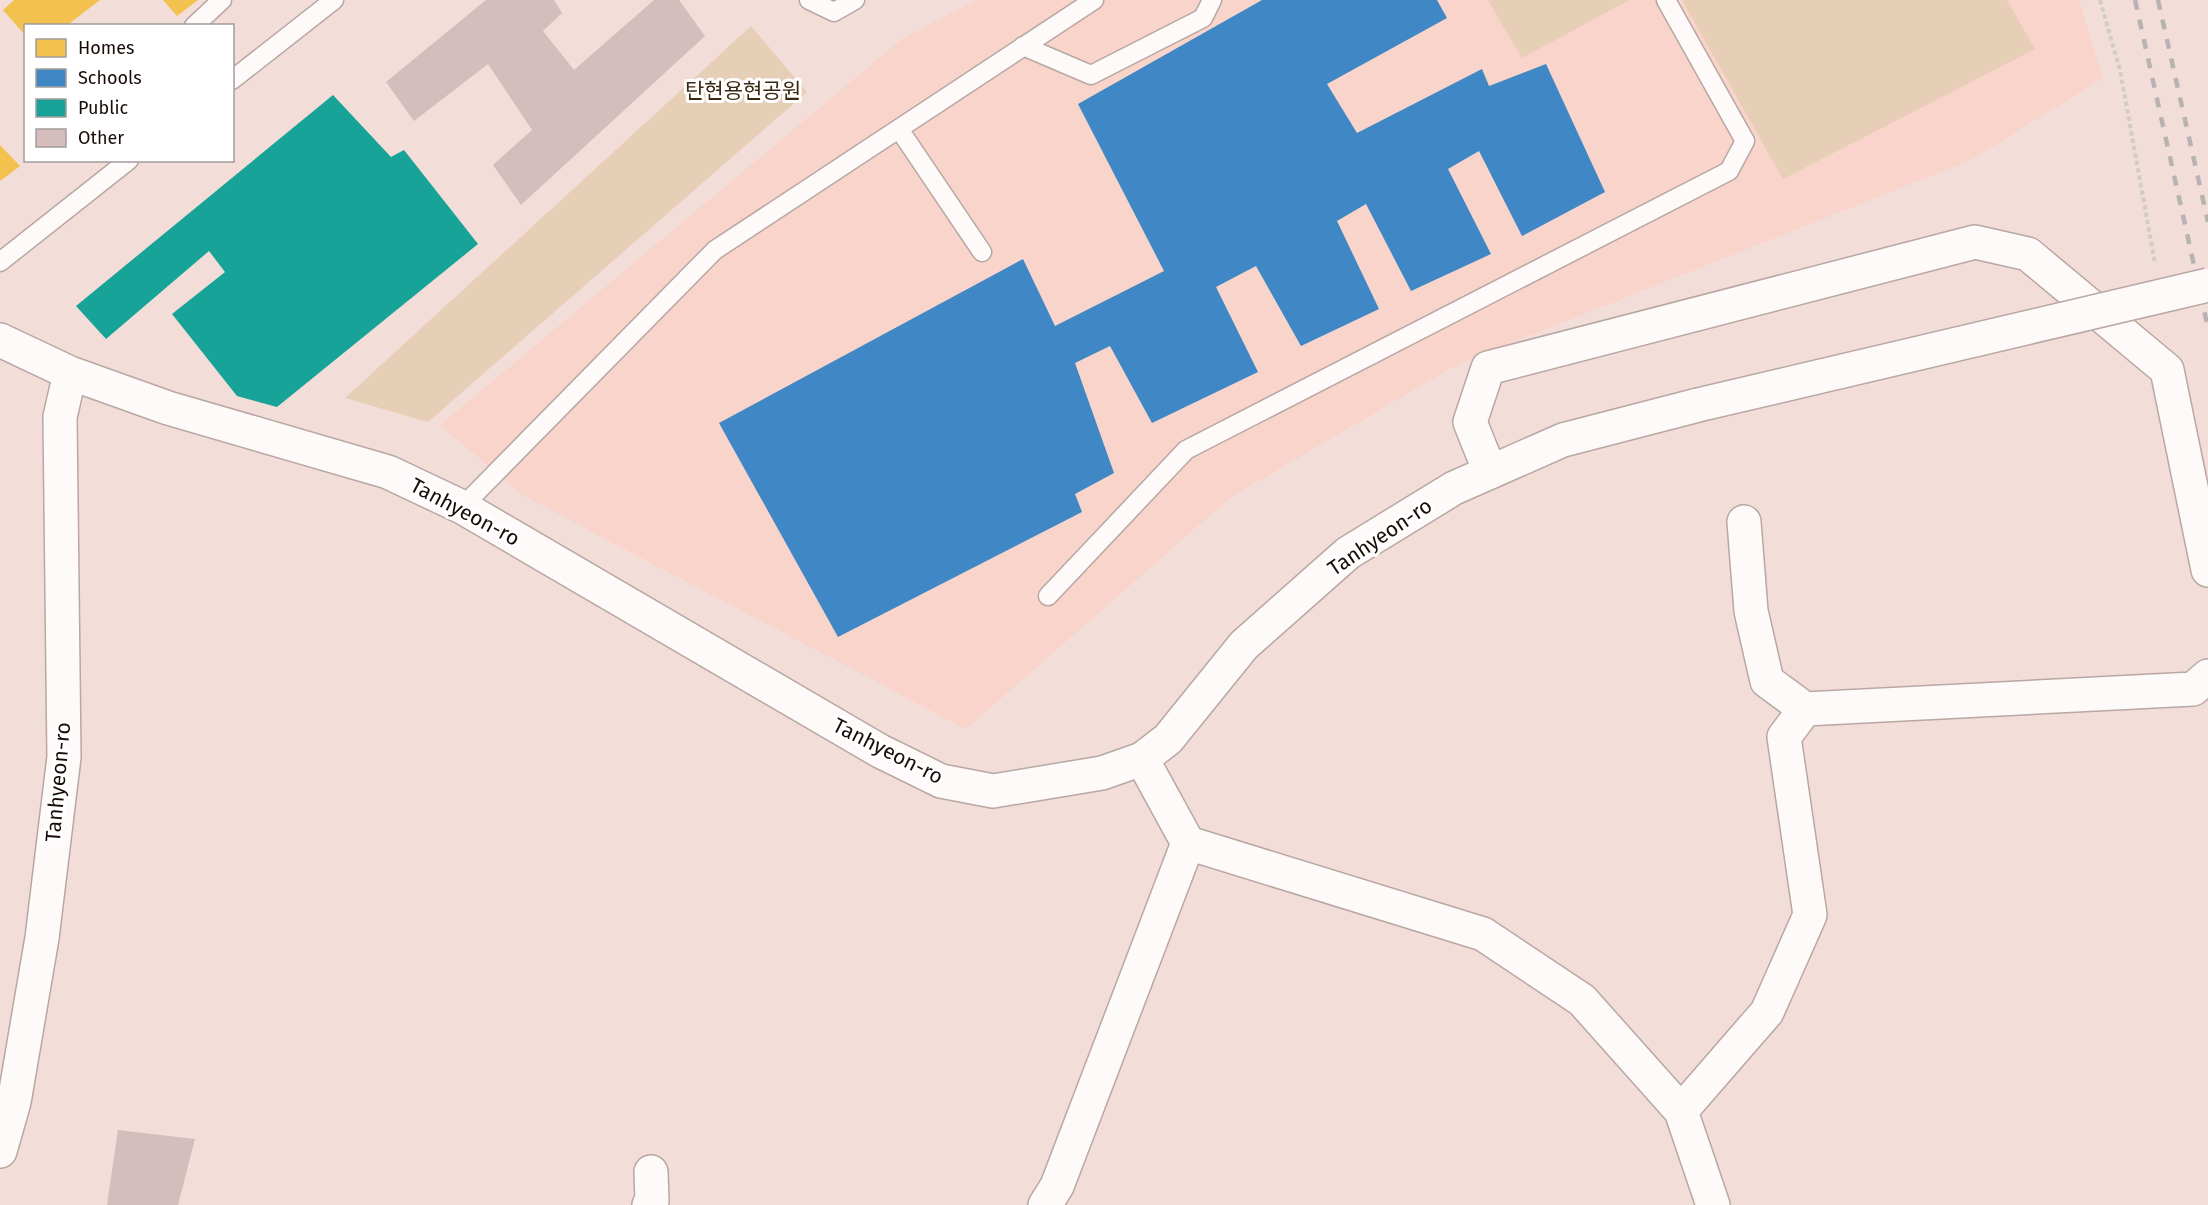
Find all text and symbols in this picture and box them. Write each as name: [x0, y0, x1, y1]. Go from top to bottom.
legend: [24, 24, 234, 162]
text: Homes: [78, 37, 134, 59]
text: Schools: [78, 67, 142, 89]
park label: 탄현용현공원: [685, 78, 801, 104]
text: Public: [78, 97, 128, 119]
text: Other: [78, 127, 124, 149]
street label: Tanhyeon-ro: [406, 472, 524, 552]
street label: Tanhyeon-ro: [1323, 493, 1437, 581]
street label: Tanhyeon-ro: [829, 712, 947, 790]
street label: Tanhyeon-ro: [40, 721, 76, 843]

